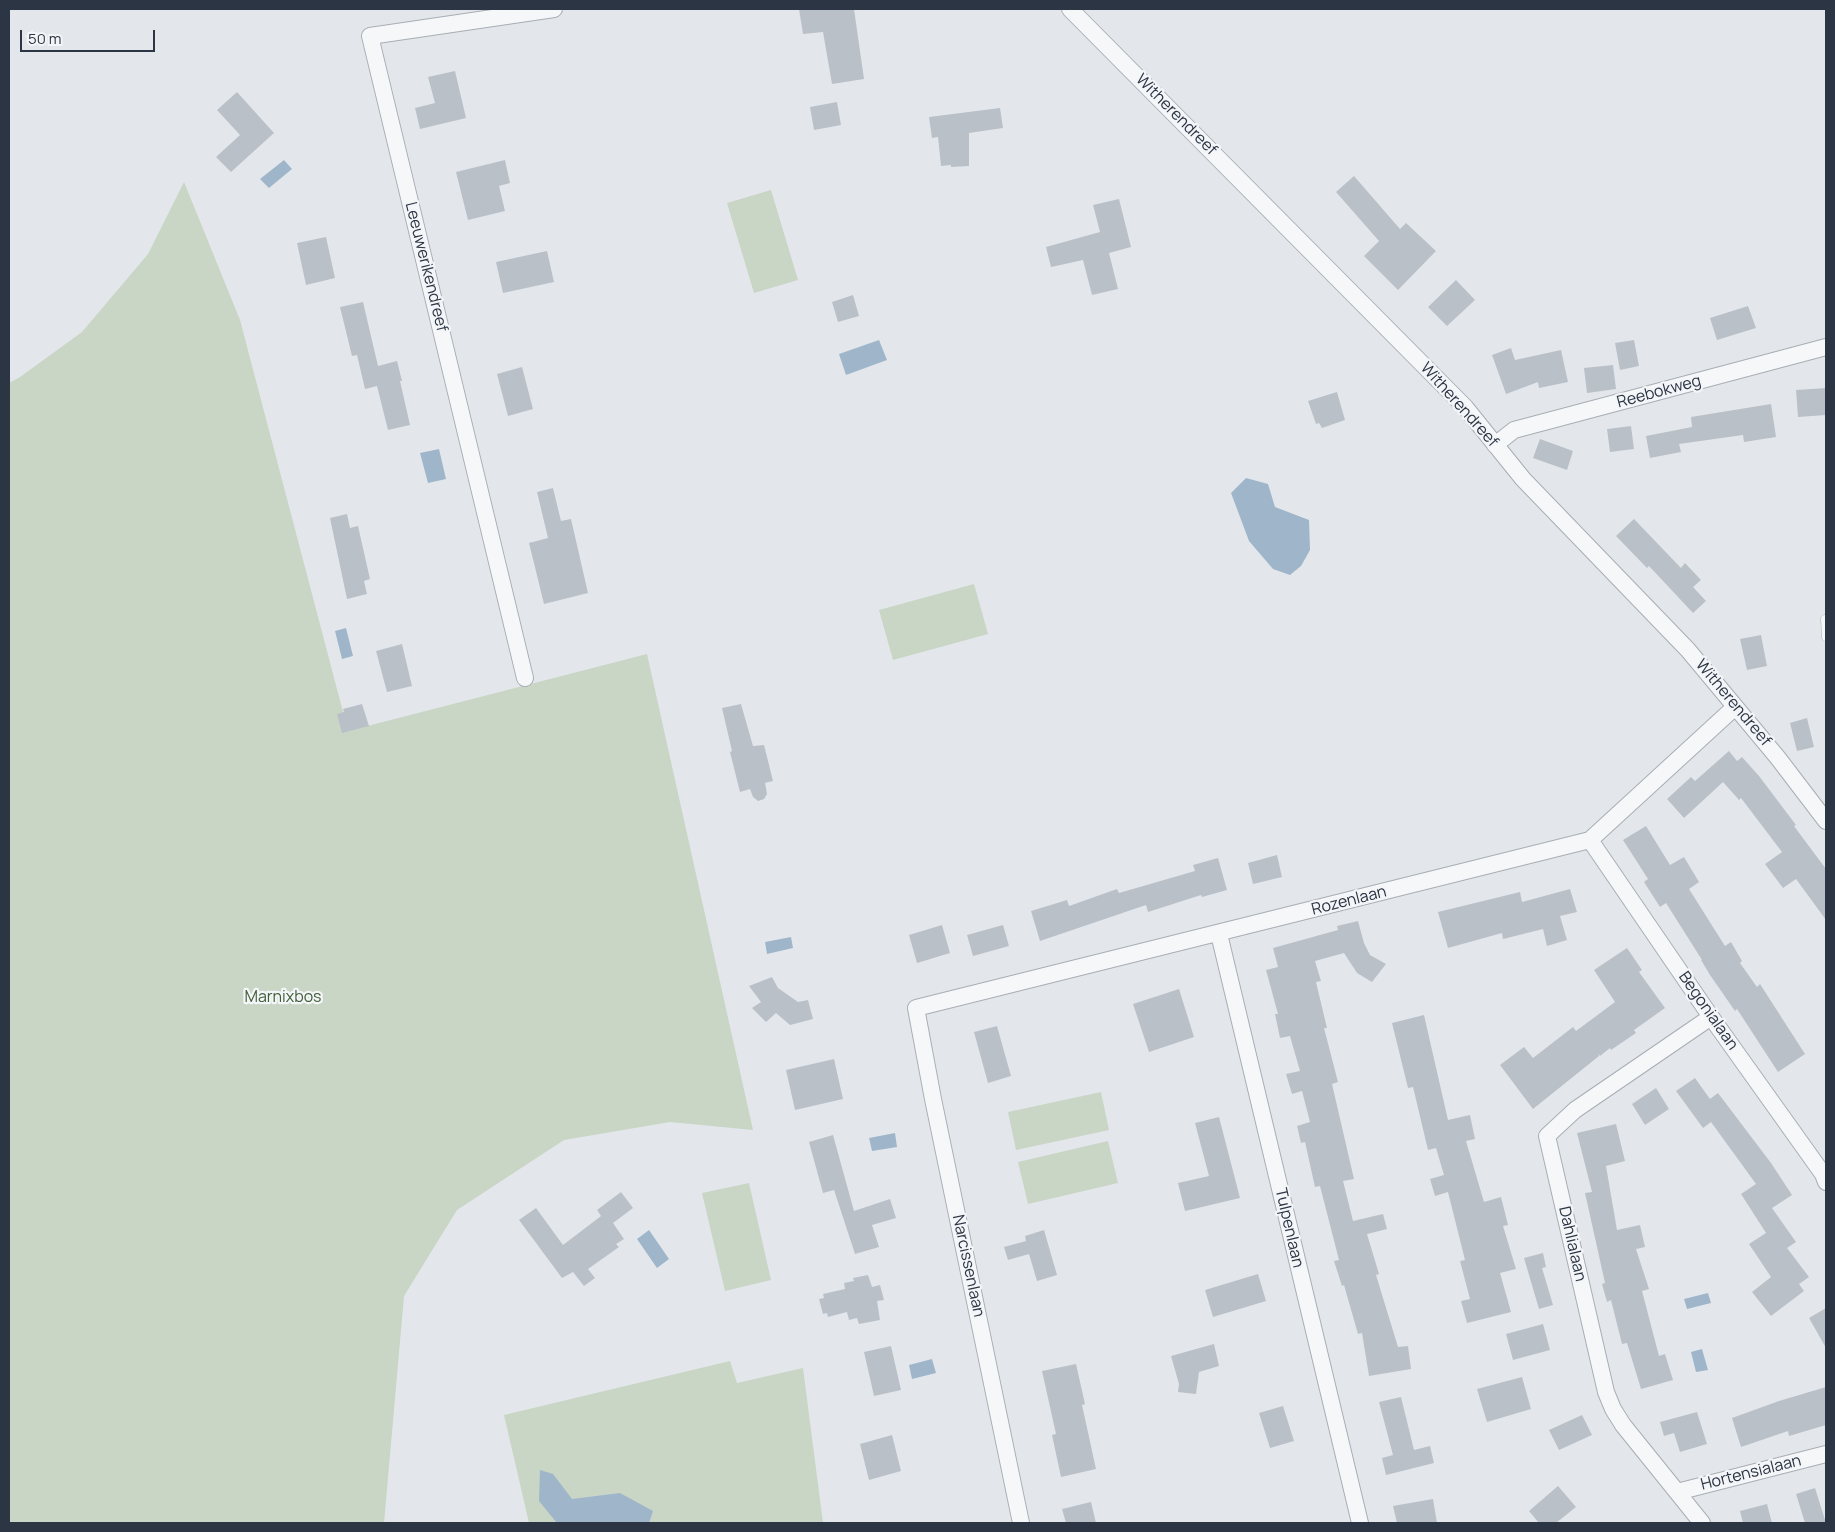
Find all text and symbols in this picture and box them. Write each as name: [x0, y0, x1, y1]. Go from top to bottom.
scale bar: [22, 20, 158, 52]
text: 50 m: [28, 28, 62, 49]
street label: Witherendreef: [1131, 70, 1221, 160]
street label: Leeuwerikendreef: [401, 200, 451, 334]
street label: Witherendreef: [1416, 359, 1502, 451]
street label: Reebokweg: [1615, 372, 1703, 412]
street label: Witherendreef: [1691, 656, 1775, 750]
street label: Rozenlaan: [1309, 882, 1389, 920]
street label: Begonialaan: [1674, 968, 1742, 1054]
park label: Marnixbos: [244, 988, 322, 1008]
street label: Tulpenlaan: [1271, 1186, 1307, 1270]
street label: Dahlialaan: [1554, 1205, 1590, 1283]
street label: Narcissenlaan: [948, 1213, 988, 1319]
street label: Hortensialaan: [1699, 1451, 1803, 1495]

